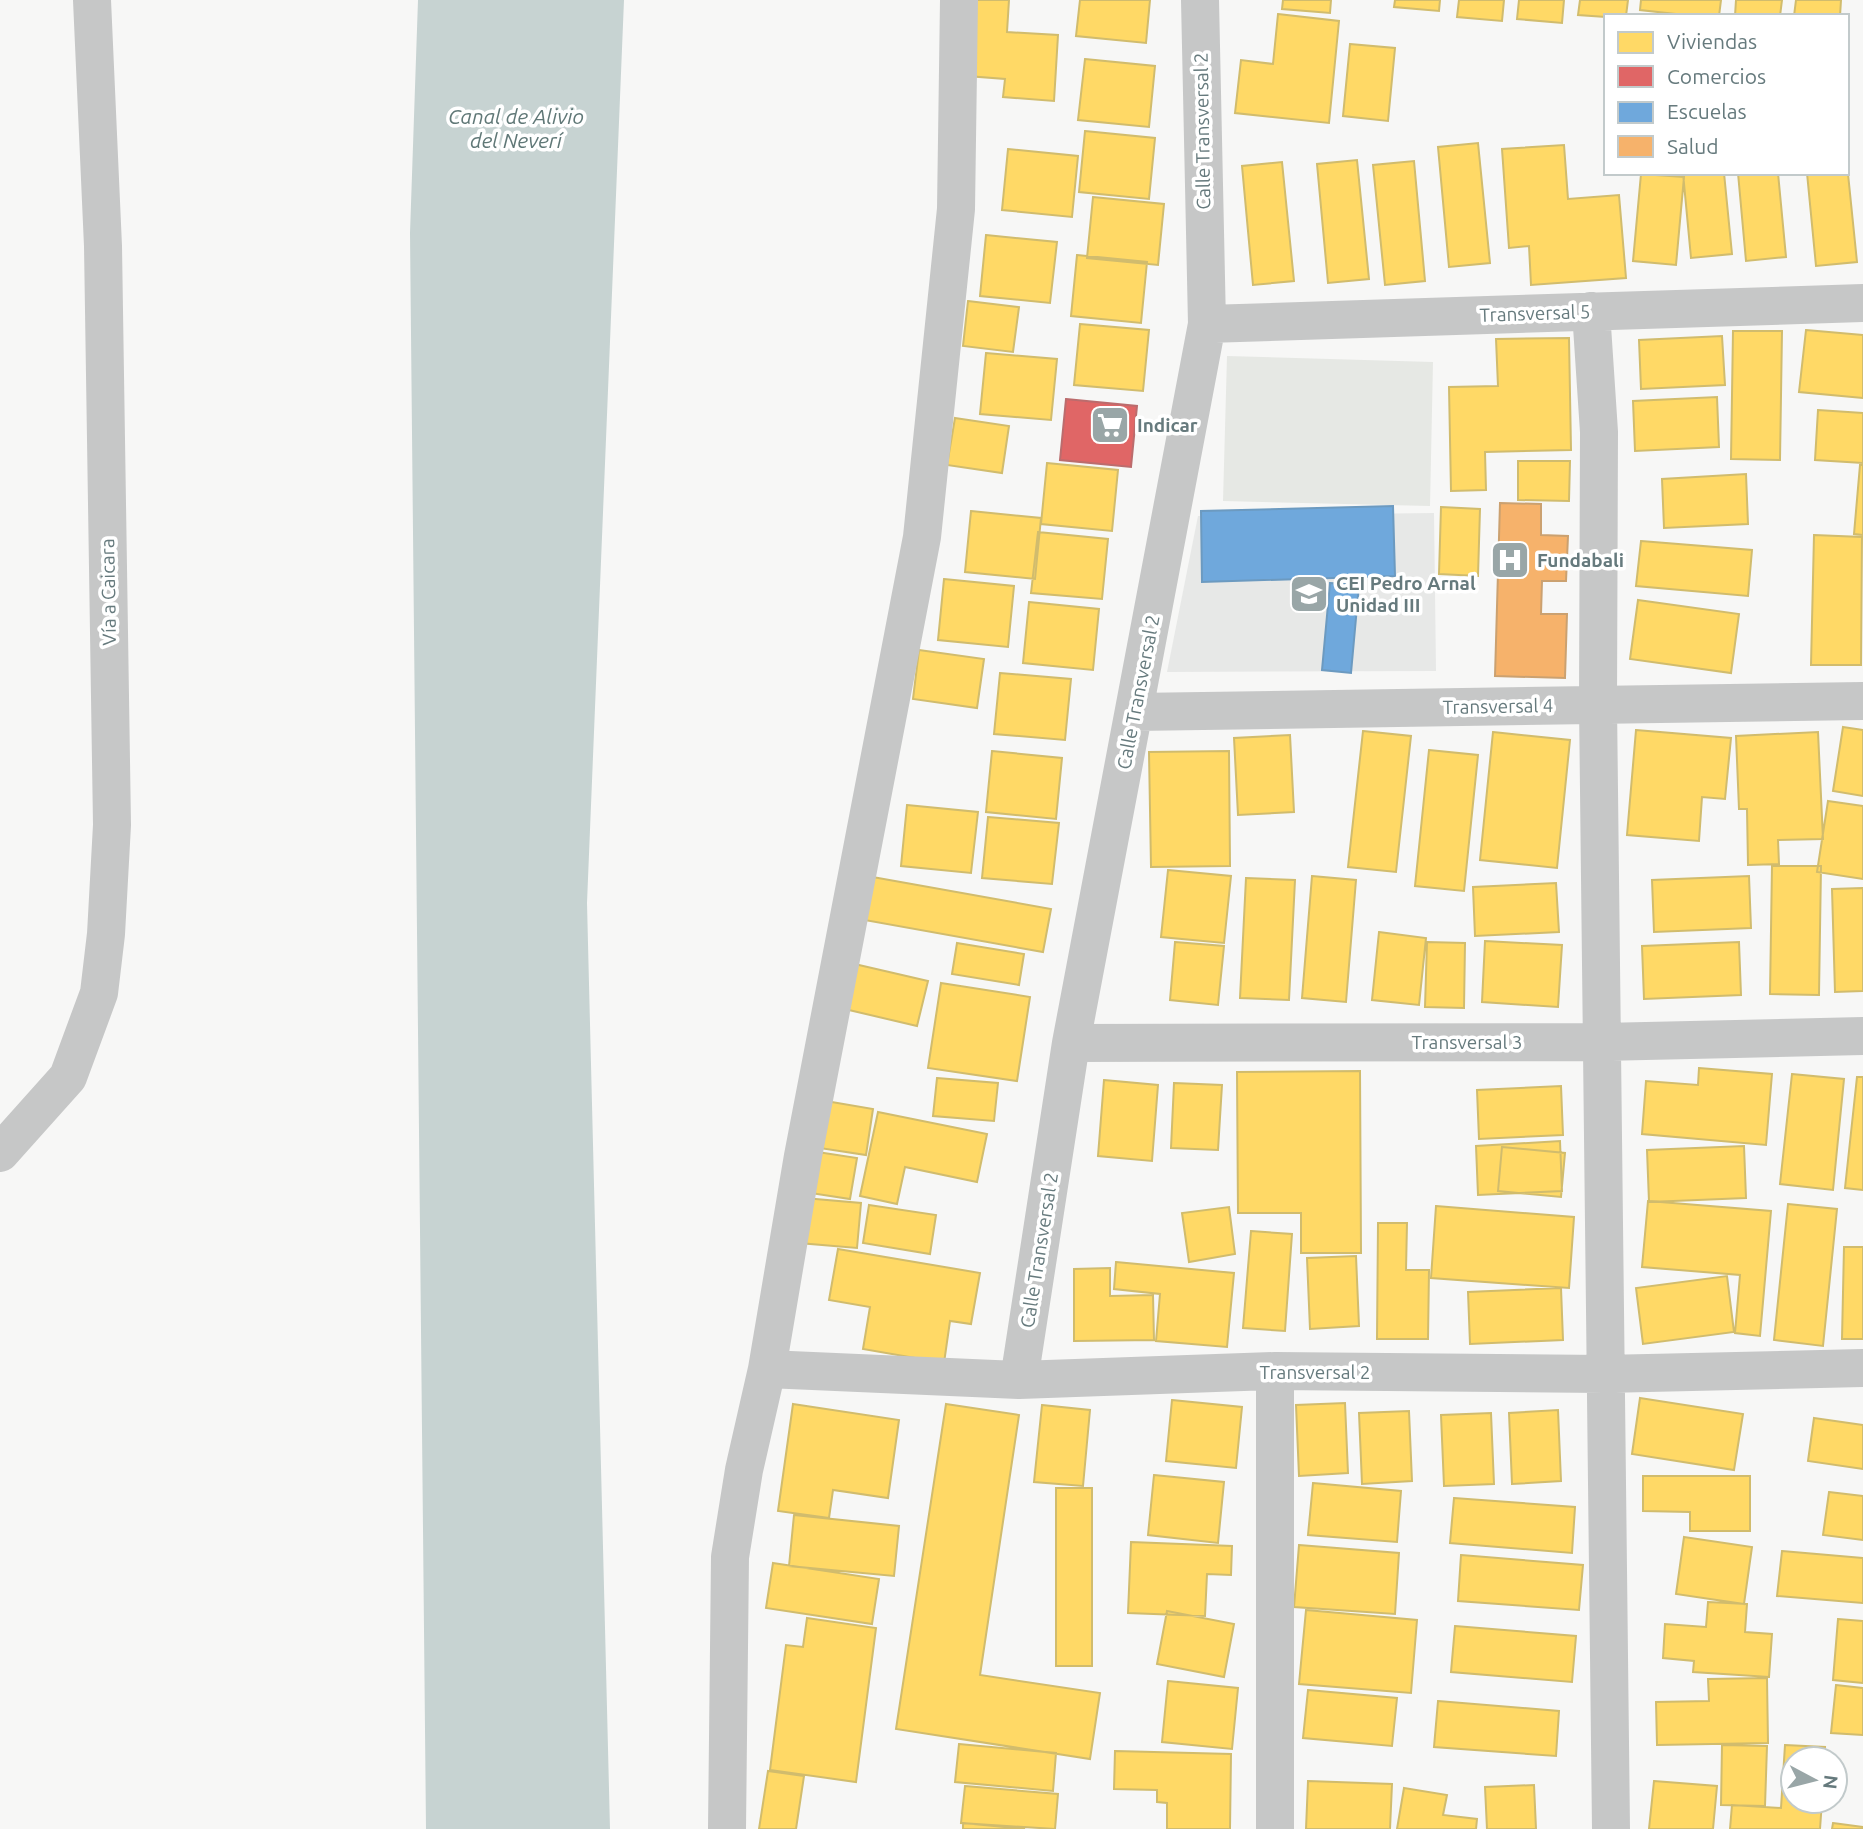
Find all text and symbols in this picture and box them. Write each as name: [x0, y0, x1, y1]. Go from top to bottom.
legend: [1604, 14, 1849, 175]
text: Viviendas: [1667, 29, 1757, 53]
street label: Calle Transversal 2: [1190, 52, 1214, 210]
text: Comercios: [1667, 64, 1766, 88]
text: Escuelas: [1667, 99, 1747, 123]
water label: Canal de Alivio del Neverí: [448, 104, 584, 152]
text: Salud: [1667, 134, 1719, 158]
street label: Transversal 5: [1479, 300, 1591, 326]
supermarket icon: Indicar: [1089, 404, 1131, 446]
place label: Indicar: [1137, 414, 1198, 436]
street label: Vía a Caicara: [96, 538, 120, 646]
hospital icon: Fundabali: [1489, 539, 1531, 581]
place label: Fundabali: [1537, 549, 1624, 571]
place label: CEI Pedro Arnal Unidad III: [1336, 572, 1476, 616]
school or university icon: CEI Pedro Arnal Unidad III: [1288, 573, 1330, 615]
street label: Calle Transversal 2: [1112, 613, 1164, 771]
street label: Transversal 4: [1442, 694, 1554, 718]
street label: Transversal 3: [1412, 1031, 1522, 1053]
street label: Calle Transversal 2: [1016, 1171, 1062, 1329]
street label: Transversal 2: [1260, 1361, 1370, 1383]
north arrow: [1779, 1745, 1849, 1815]
text: N: [1819, 1774, 1843, 1790]

